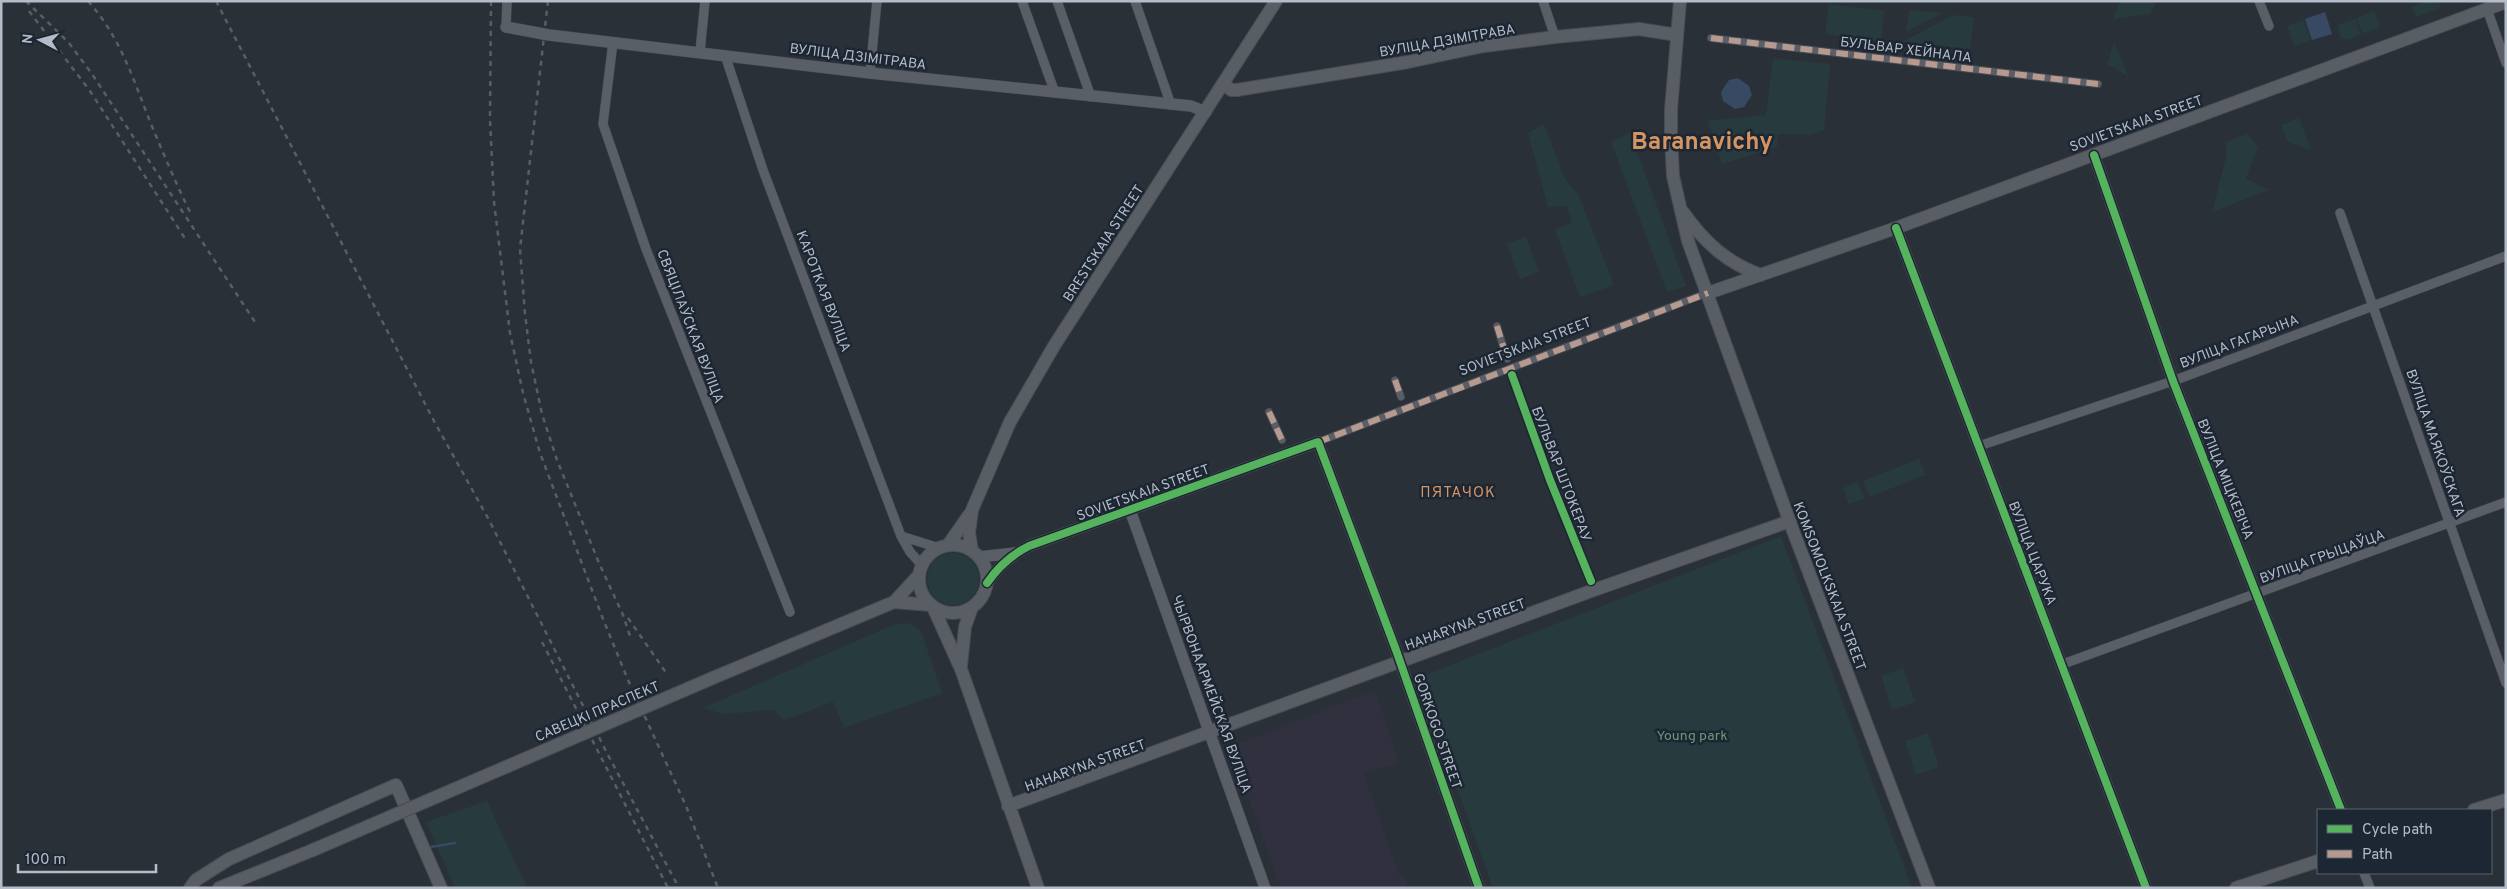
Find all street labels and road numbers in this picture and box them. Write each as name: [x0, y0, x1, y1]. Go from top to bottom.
street label: ВУЛІЦА ДЗІМІТРАВА: [1378, 21, 1516, 62]
street label: БУЛЬВАР ХЕЙНАЛА: [1839, 33, 1973, 67]
street label: ВУЛІЦА ДЗІМІТРАВА: [789, 41, 927, 74]
street label: SOVIETSKAIA STREET: [2068, 92, 2205, 156]
street label: BRESTSKAIA STREET: [1060, 182, 1148, 305]
street label: КАРОТКАЯ ВУЛІЦА: [792, 228, 854, 355]
street label: СВЯЦІЛАЎСКАЯ ВУЛІЦА: [652, 247, 727, 406]
street label: ВУЛІЦА ГАГАРЫНА: [2178, 312, 2301, 373]
street label: SOVIETSKAIA STREET: [1457, 314, 1594, 380]
street label: ВУЛІЦА МАЯКОЎСКАГА: [2401, 367, 2468, 520]
street label: БУЛЬВАР ШТОКЕРАУ: [1527, 404, 1594, 545]
street label: ВУЛІЦА МІЦКЕВІЧА: [2193, 417, 2257, 542]
street label: SOVIETSKAIA STREET: [1075, 461, 1212, 525]
street label: ВУЛІЦА ЦАРУКА: [2004, 499, 2059, 608]
street label: KOMSOMOLKSKAIA STREET: [1788, 500, 1869, 673]
street label: ВУЛІЦА ГРЫЦАЎЦА: [2258, 527, 2387, 588]
street label: ЧЫРВОНААРМЕЙСКАЯ ВУЛІЦА: [1167, 593, 1255, 796]
street label: HAHARYNA STREET: [1403, 596, 1528, 655]
street label: GORKOGO STREET: [1409, 671, 1464, 792]
street label: САВЕЦКІ ПРАСПЕКТ: [533, 678, 662, 746]
street label: HAHARYNA STREET: [1023, 737, 1148, 796]

